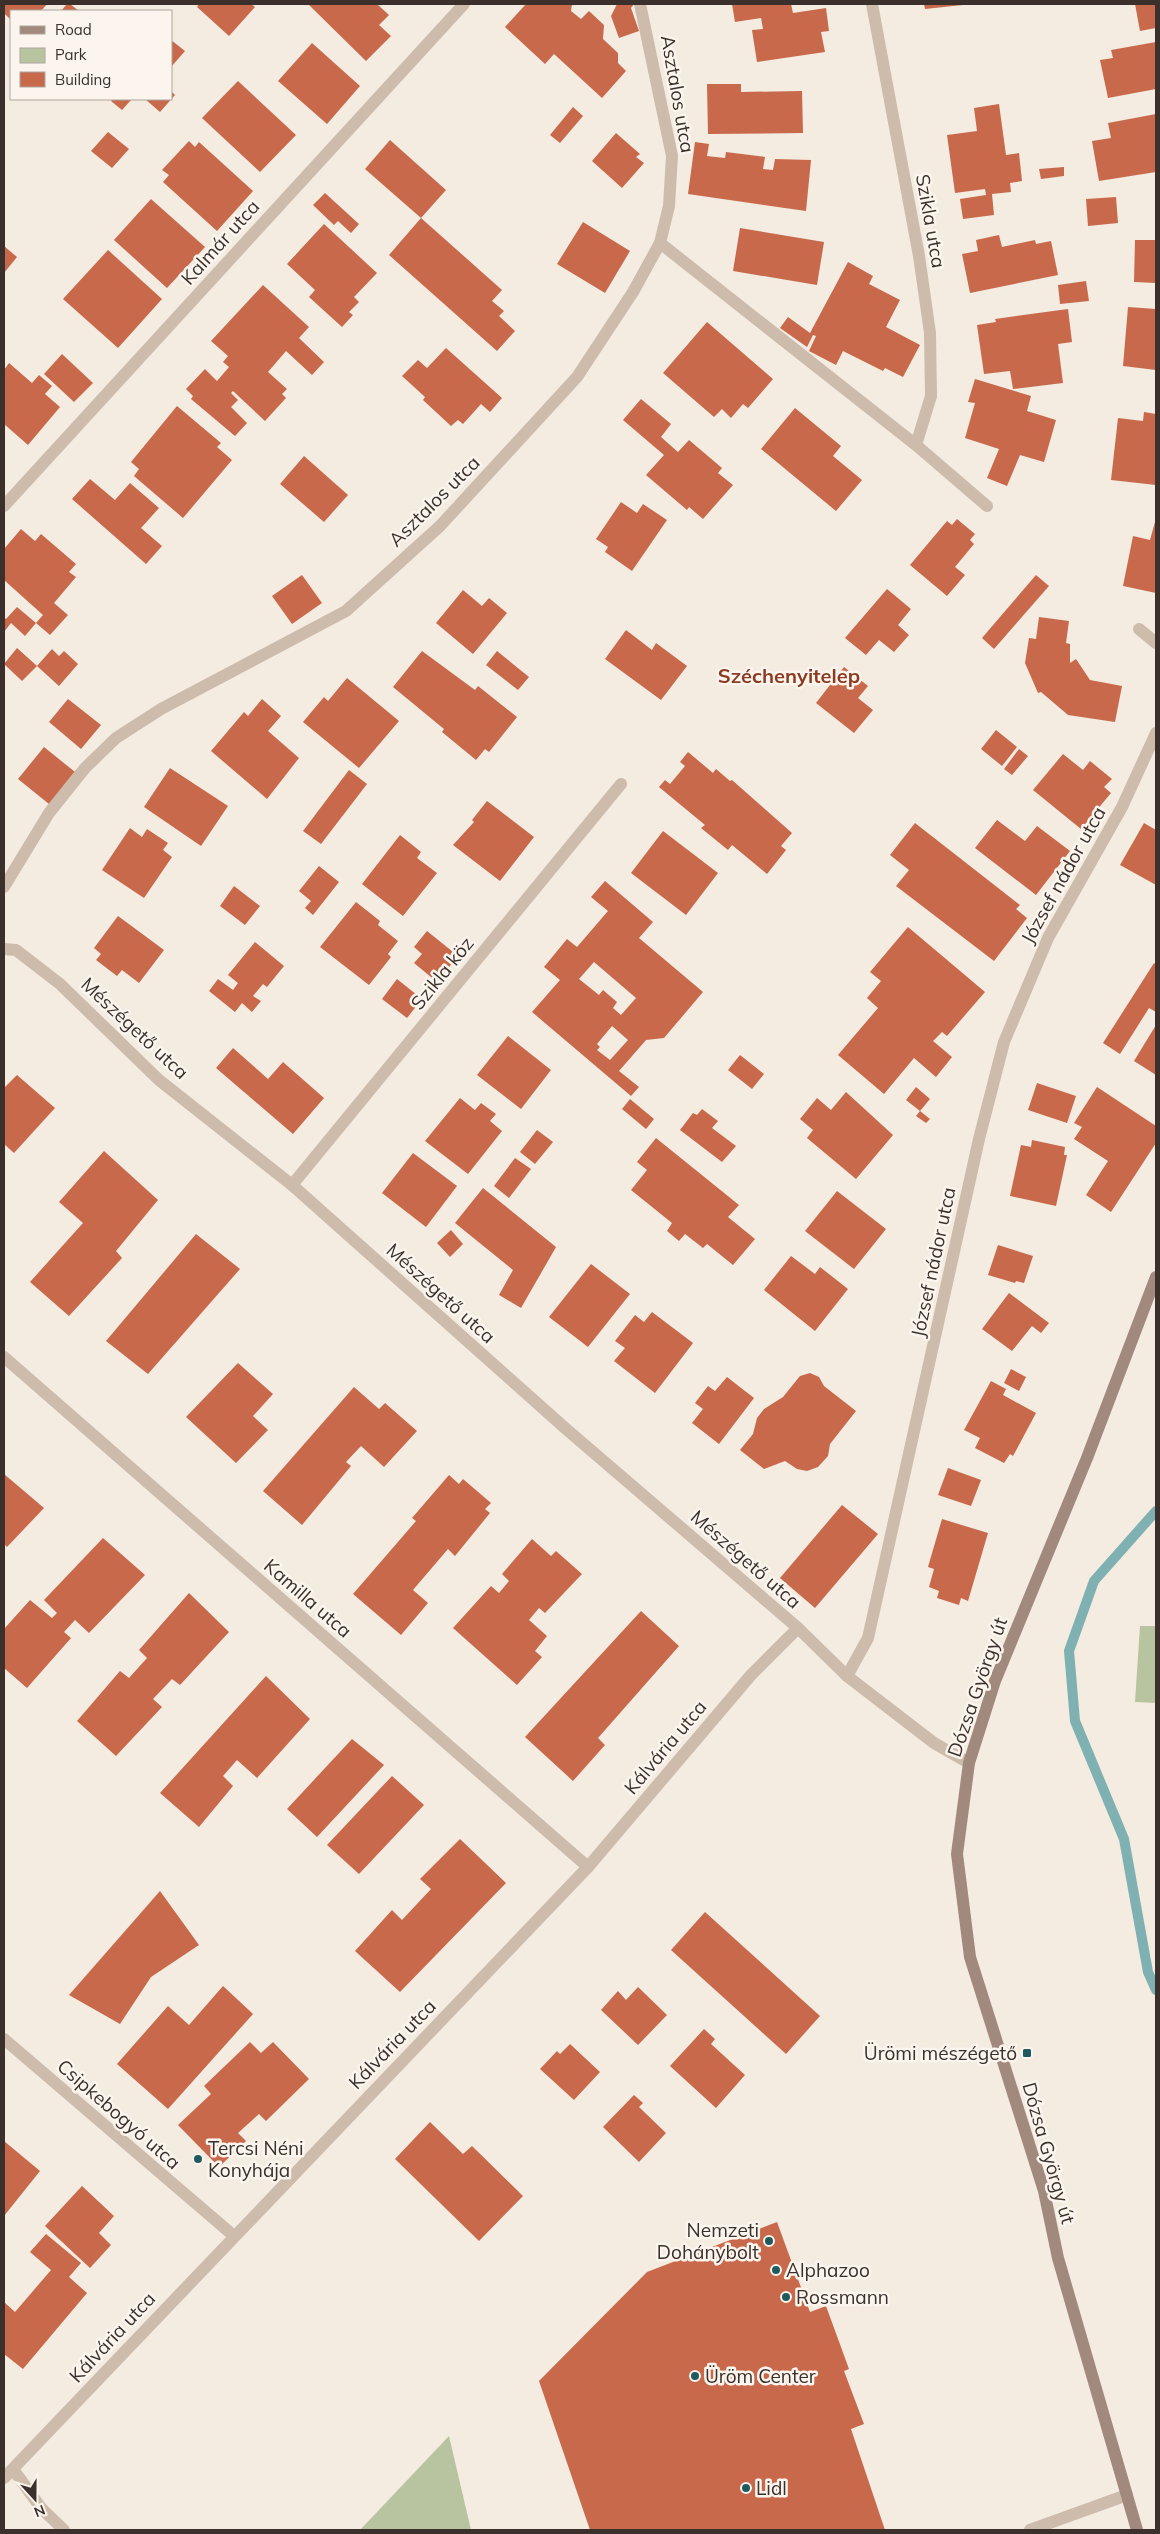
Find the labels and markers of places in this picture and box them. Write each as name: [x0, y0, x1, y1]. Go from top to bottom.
place label: Ürömi mészégető: [864, 2041, 1017, 2065]
marker: Ürömi mészégető: [1021, 2047, 1033, 2059]
place label: Tercsi Néni Konyhája: [208, 2136, 304, 2182]
marker: Tercsi Néni Konyhája: [192, 2153, 204, 2165]
place label: Nemzeti Dohánybolt: [657, 2218, 759, 2264]
marker: Nemzeti Dohánybolt: [763, 2235, 775, 2247]
place label: Alphazoo: [786, 2258, 870, 2282]
marker: Alphazoo: [770, 2264, 782, 2276]
place label: Rossmann: [796, 2285, 889, 2309]
marker: Rossmann: [780, 2291, 792, 2303]
place label: Üröm Center: [705, 2364, 816, 2388]
marker: Üröm Center: [689, 2370, 701, 2382]
place label: Lidl: [756, 2476, 787, 2500]
marker: Lidl: [740, 2482, 752, 2494]

